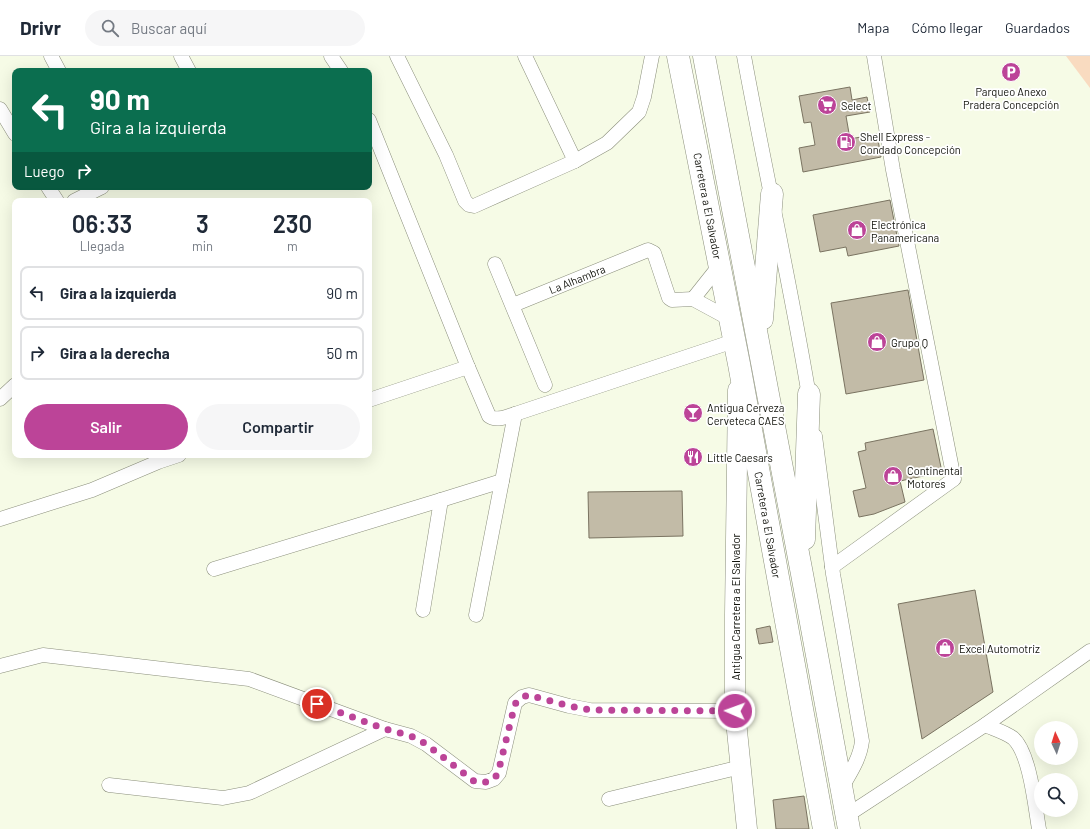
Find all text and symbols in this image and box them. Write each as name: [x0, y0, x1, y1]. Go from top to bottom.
search box: [85, 10, 365, 46]
text: Drivr: [20, 16, 61, 39]
icon: search: [99, 17, 121, 39]
text: Buscar aquí: [131, 19, 207, 37]
text: Mapa: [857, 19, 889, 36]
text: Cómo llegar: [911, 19, 983, 36]
text: Guardados: [1005, 19, 1070, 36]
parking icon: Parqueo Anexo Pradera Concepción: [1000, 61, 1022, 83]
text: 90 m: [90, 82, 150, 116]
icon: left: [24, 84, 76, 136]
place label: Parqueo Anexo Pradera Concepción: [963, 85, 1059, 111]
supermarket icon: Select: [816, 94, 838, 116]
place label: Select: [841, 99, 871, 112]
text: Gira a la izquierda: [90, 116, 227, 138]
place label: Shell Express - Condado Concepción: [860, 130, 961, 156]
fuel station icon: Shell Express - Condado Concepción: [835, 131, 857, 153]
street label: Carretera a El Salvador: [691, 152, 725, 260]
icon: right: [73, 160, 95, 182]
text: Luego: [24, 162, 65, 180]
text: 06:33: [72, 209, 132, 238]
text: 3: [196, 209, 209, 238]
text: 230: [273, 209, 312, 238]
place label: Electrónica Panamericana: [871, 218, 939, 244]
shop icon: Electrónica Panamericana: [846, 219, 868, 241]
text: Llegada: [80, 238, 124, 254]
text: min: [192, 238, 213, 254]
text: m: [287, 238, 298, 254]
street label: La Alhambra: [547, 262, 607, 296]
icon: left: [26, 282, 48, 304]
text: Gira a la izquierda: [60, 284, 176, 302]
text: 90 m: [326, 284, 358, 302]
shop icon: Grupo Q: [866, 331, 888, 353]
place label: Grupo Q: [891, 336, 928, 349]
icon: right: [26, 342, 48, 364]
text: Gira a la derecha: [60, 344, 170, 362]
text: 50 m: [326, 344, 358, 362]
place label: Antigua Cerveza Cerveteca CAES: [707, 401, 784, 427]
bar icon: Antigua Cerveza Cerveteca CAES: [682, 402, 704, 424]
button: Salir: [24, 404, 188, 450]
button: Compartir: [196, 404, 360, 450]
restaurant icon: Little Caesars: [682, 446, 704, 468]
place label: Little Caesars: [707, 451, 773, 464]
place label: Continental Motores: [907, 464, 962, 490]
shop icon: Continental Motores: [882, 465, 904, 487]
street label: Carretera a El Salvador: [752, 471, 784, 579]
street label: Antigua Carretera a El Salvador: [729, 534, 742, 680]
shop icon: Excel Automotriz: [934, 637, 956, 659]
place label: Excel Automotriz: [959, 642, 1040, 655]
pin: [300, 687, 334, 721]
position arrow: [714, 690, 756, 732]
icon: arrive: [306, 693, 328, 715]
north arrow: [1034, 721, 1078, 765]
map controls: [1034, 721, 1078, 817]
button: search: [1034, 773, 1078, 817]

